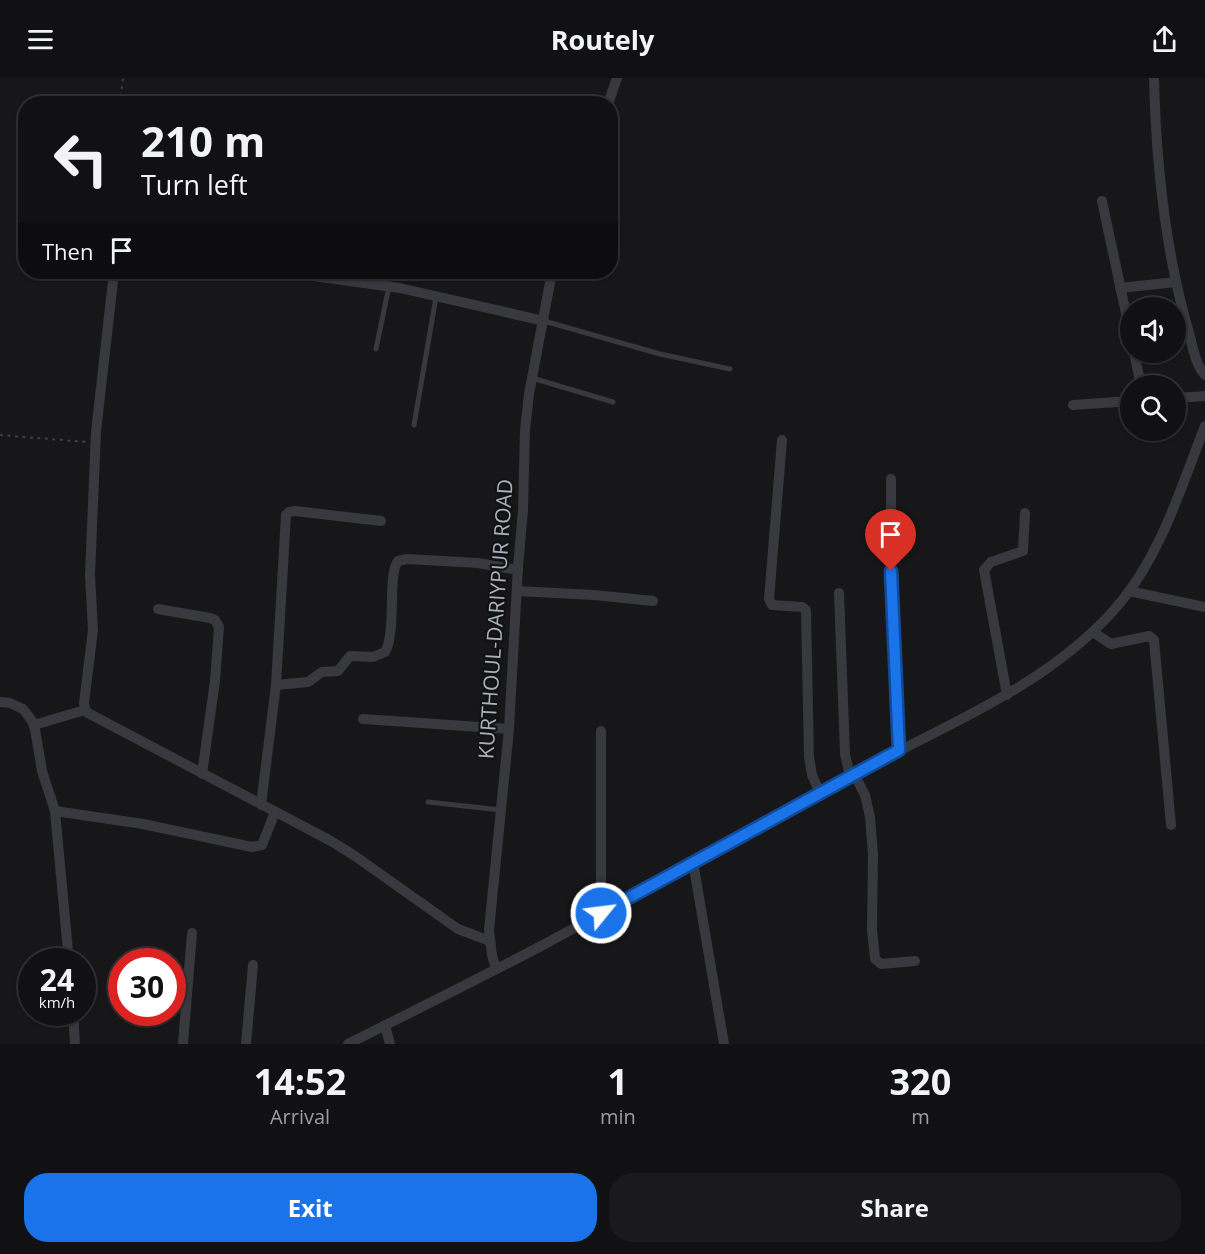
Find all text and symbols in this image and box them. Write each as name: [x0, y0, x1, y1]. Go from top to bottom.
text: Routely: [551, 21, 654, 58]
icon: menu: [24, 23, 57, 56]
icon: share: [1148, 23, 1181, 56]
text: 210 m: [141, 112, 265, 169]
icon: left: [42, 120, 120, 198]
text: Turn left: [141, 166, 248, 203]
icon: arrive: [105, 234, 138, 267]
text: Then: [42, 236, 93, 266]
map controls: [1120, 297, 1186, 441]
button: sound: [1120, 297, 1186, 363]
button: search: [1120, 375, 1186, 441]
street label: KURTHOUL-DARIYPUR ROAD: [471, 478, 519, 760]
pin: [865, 509, 916, 571]
icon: arrive: [874, 518, 907, 551]
position arrow: [569, 881, 633, 945]
speed limit sign: 30: [108, 948, 186, 1026]
text: 24: [40, 959, 74, 1000]
text: km/h: [39, 992, 75, 1012]
text: 14:52: [254, 1057, 346, 1106]
text: 1: [608, 1057, 628, 1106]
text: 320: [890, 1057, 951, 1106]
text: Arrival: [270, 1103, 330, 1130]
text: min: [600, 1103, 636, 1130]
text: m: [911, 1103, 930, 1130]
button: Exit: [24, 1173, 597, 1242]
button: Share: [609, 1173, 1181, 1242]

